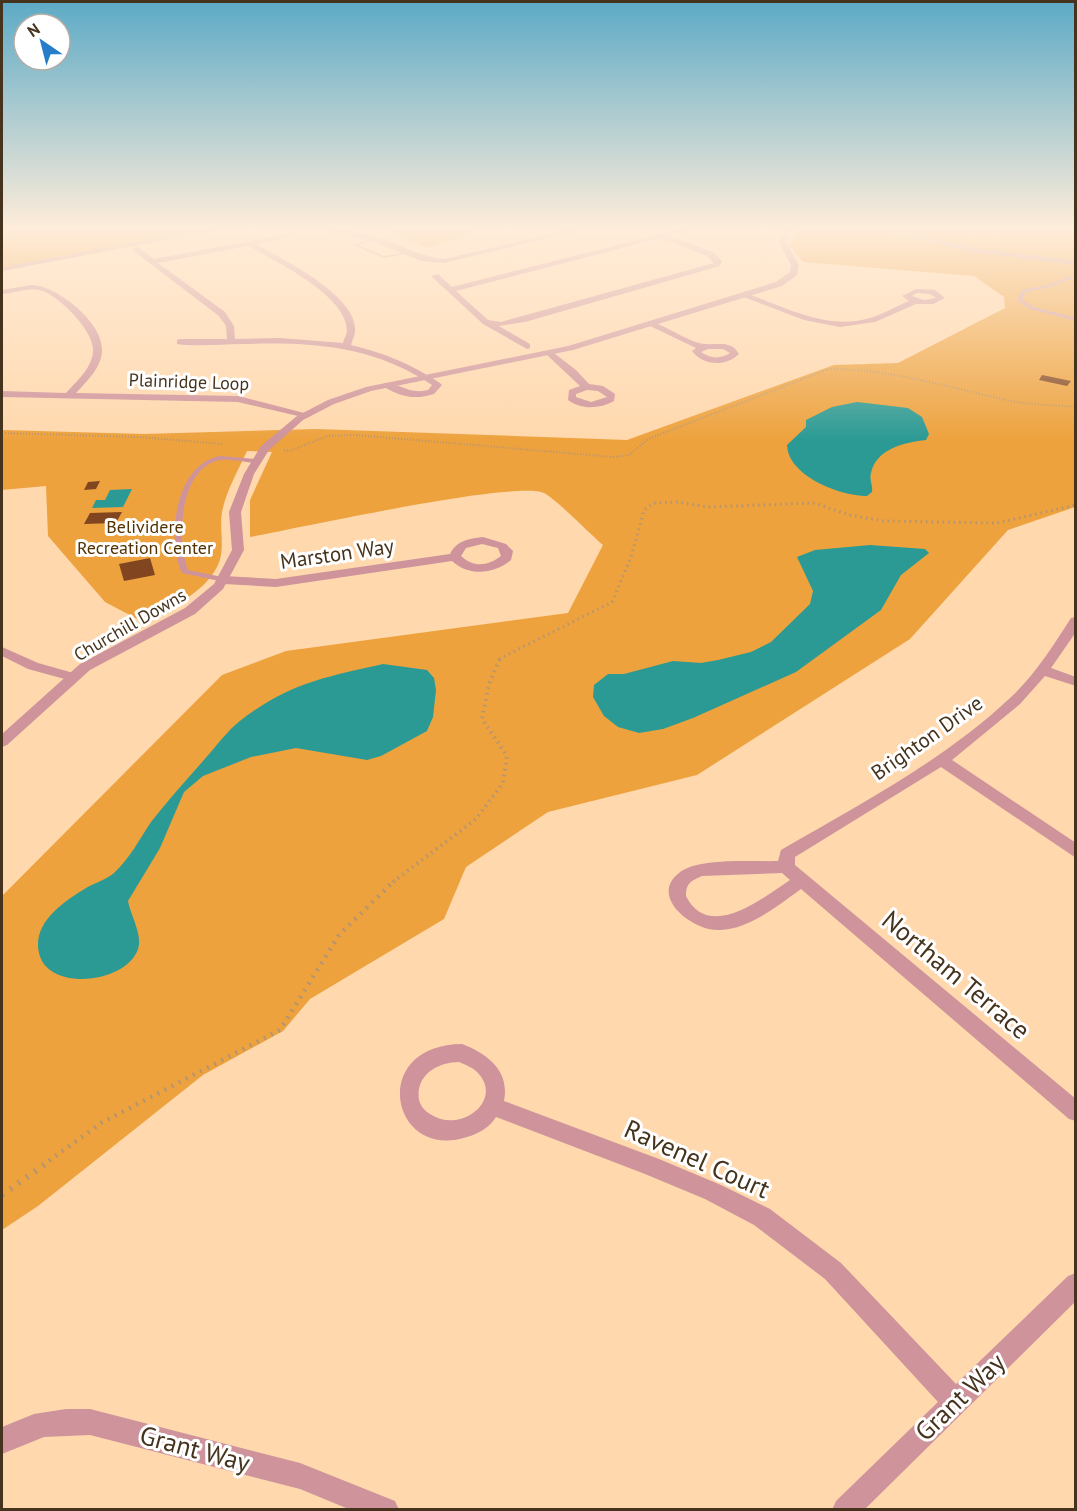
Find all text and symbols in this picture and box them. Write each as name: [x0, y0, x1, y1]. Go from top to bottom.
north arrow: [12, 12, 72, 72]
text: N: [23, 19, 43, 41]
street label: Plainridge Loop: [128, 368, 250, 395]
park label: Belividere Recreation Center: [77, 515, 213, 559]
street label: Marston Way: [278, 532, 396, 575]
street label: Churchill Downs: [69, 583, 190, 666]
street label: Brighton Drive: [866, 689, 988, 786]
street label: Northam Terrace: [875, 903, 1037, 1046]
street label: Ravenel Court: [619, 1112, 775, 1205]
street label: Grant Way: [908, 1346, 1012, 1448]
street label: Grant Way: [136, 1418, 254, 1479]

